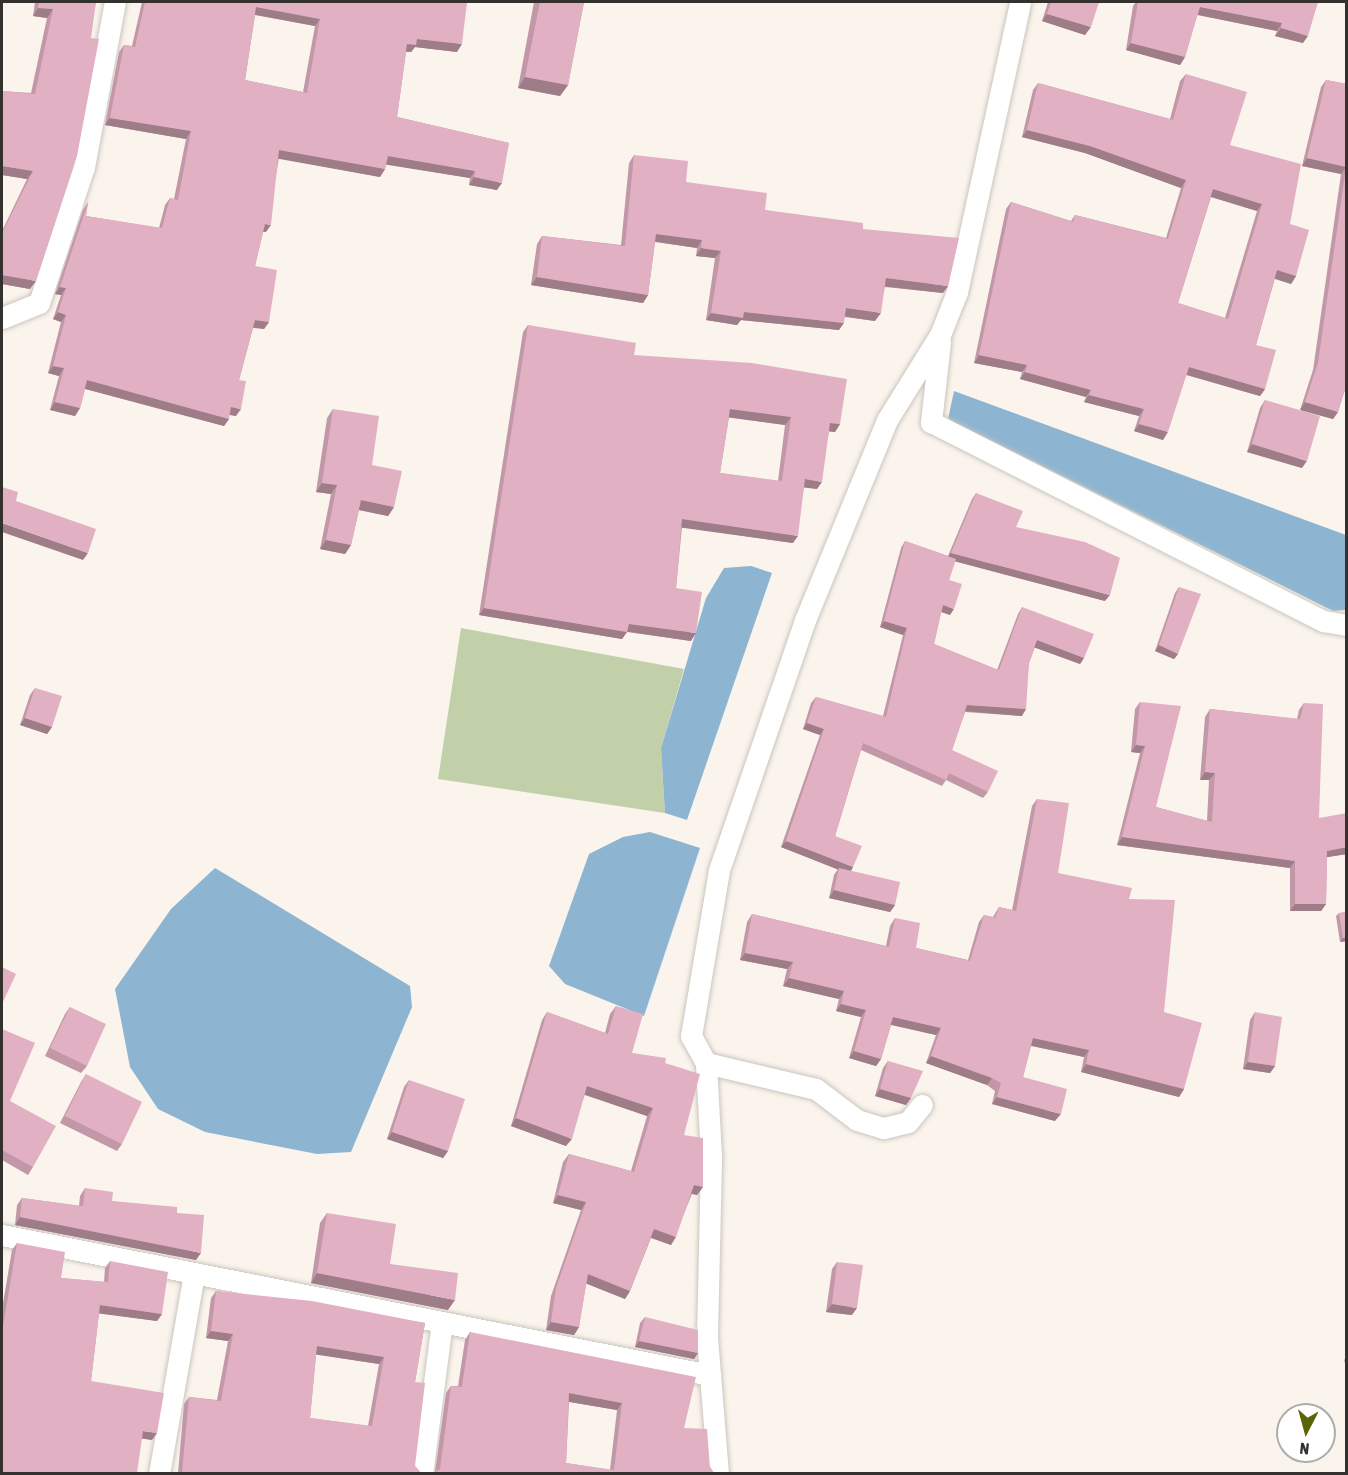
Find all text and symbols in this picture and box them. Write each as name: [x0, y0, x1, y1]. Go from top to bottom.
north arrow: [1276, 1403, 1336, 1463]
text: N: [1299, 1439, 1310, 1458]

